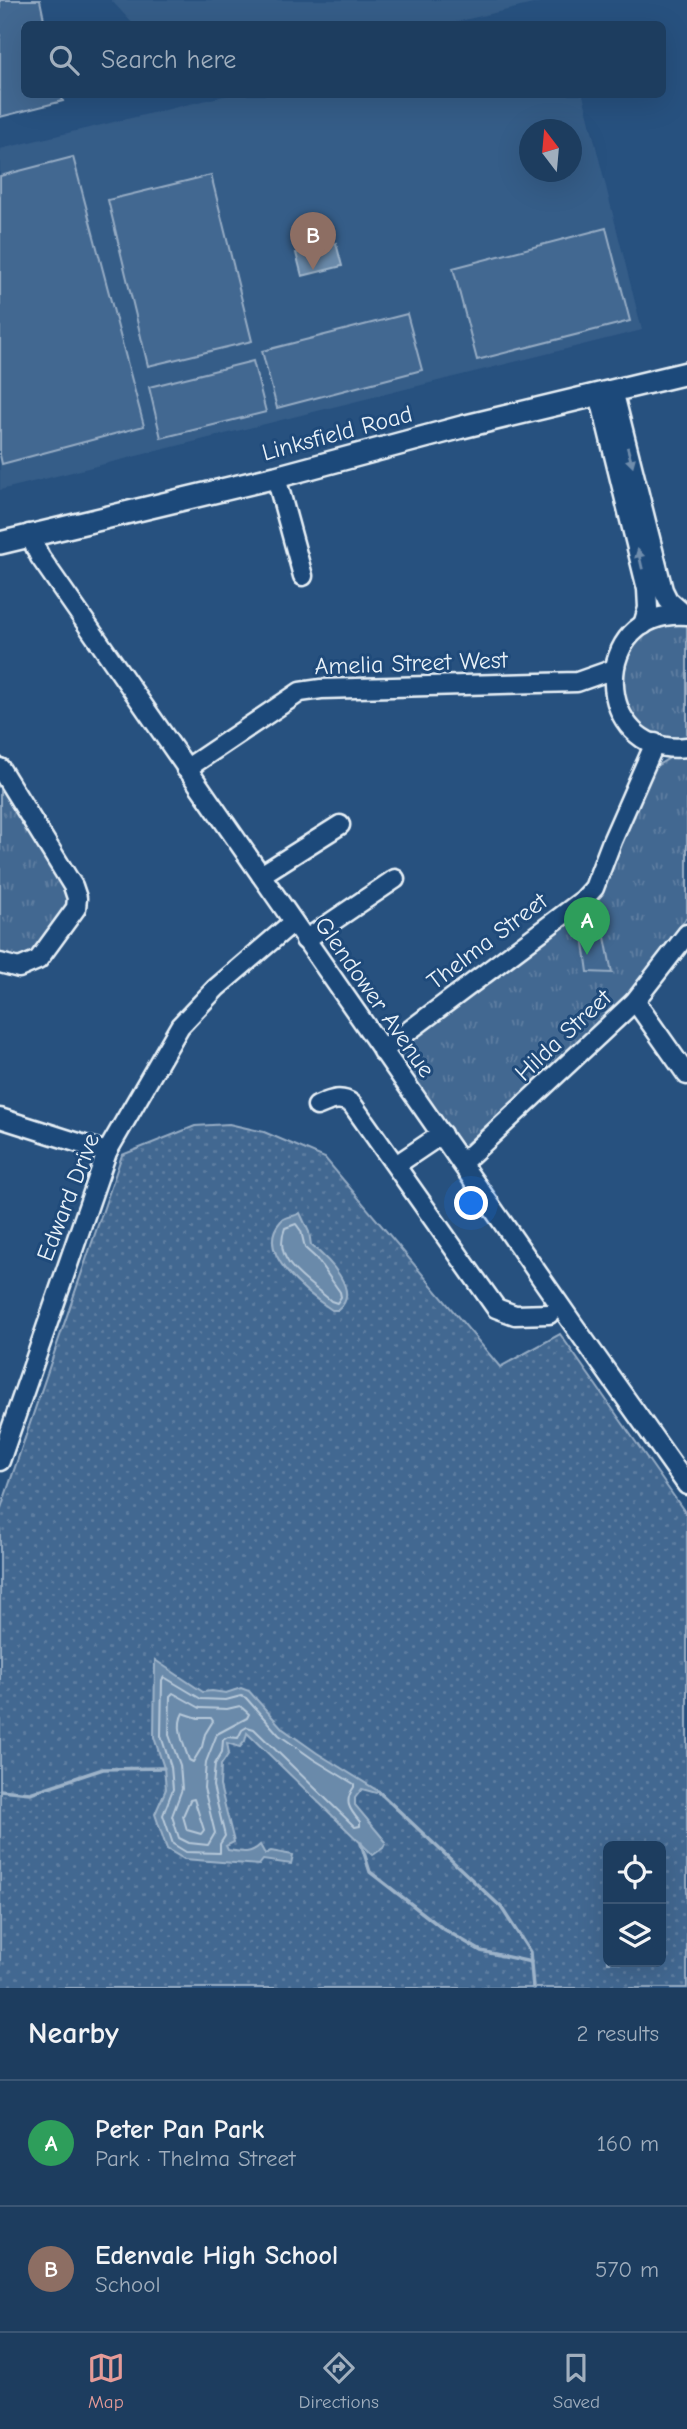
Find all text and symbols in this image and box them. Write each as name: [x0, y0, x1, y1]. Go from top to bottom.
search box: [21, 21, 666, 98]
icon: search: [45, 41, 83, 79]
text: Search here: [101, 45, 236, 75]
north arrow: [519, 119, 582, 182]
pin: B: [290, 212, 336, 270]
street label: Linksfield Road: [259, 399, 415, 467]
one-way arrow: [625, 446, 636, 468]
one-way arrow: [634, 547, 645, 569]
street label: Amelia Street West: [314, 646, 509, 680]
street label: Thelma Street: [421, 886, 553, 995]
pin: A: [564, 897, 610, 955]
street label: Glendower Avenue: [309, 911, 441, 1083]
street label: Hilda Street: [509, 983, 618, 1087]
street label: Edward Drive: [31, 1129, 105, 1265]
your location: [454, 1186, 488, 1220]
map controls: [603, 1841, 666, 1967]
button: locate: [603, 1841, 666, 1904]
button: layers: [603, 1904, 666, 1967]
text: Nearby: [28, 2016, 119, 2051]
text: 2 results: [577, 2020, 659, 2047]
text: Peter Pan Park: [95, 2115, 264, 2145]
text: A: [45, 2130, 57, 2157]
text: 160 m: [597, 2130, 659, 2157]
text: Park · Thelma Street: [95, 2145, 296, 2172]
text: Edenvale High School: [95, 2241, 338, 2271]
text: B: [44, 2256, 58, 2283]
text: 570 m: [595, 2256, 659, 2283]
text: School: [95, 2271, 160, 2298]
tab: Map: [87, 2349, 125, 2413]
tab: Directions: [299, 2349, 379, 2413]
tab: Saved: [553, 2349, 600, 2413]

